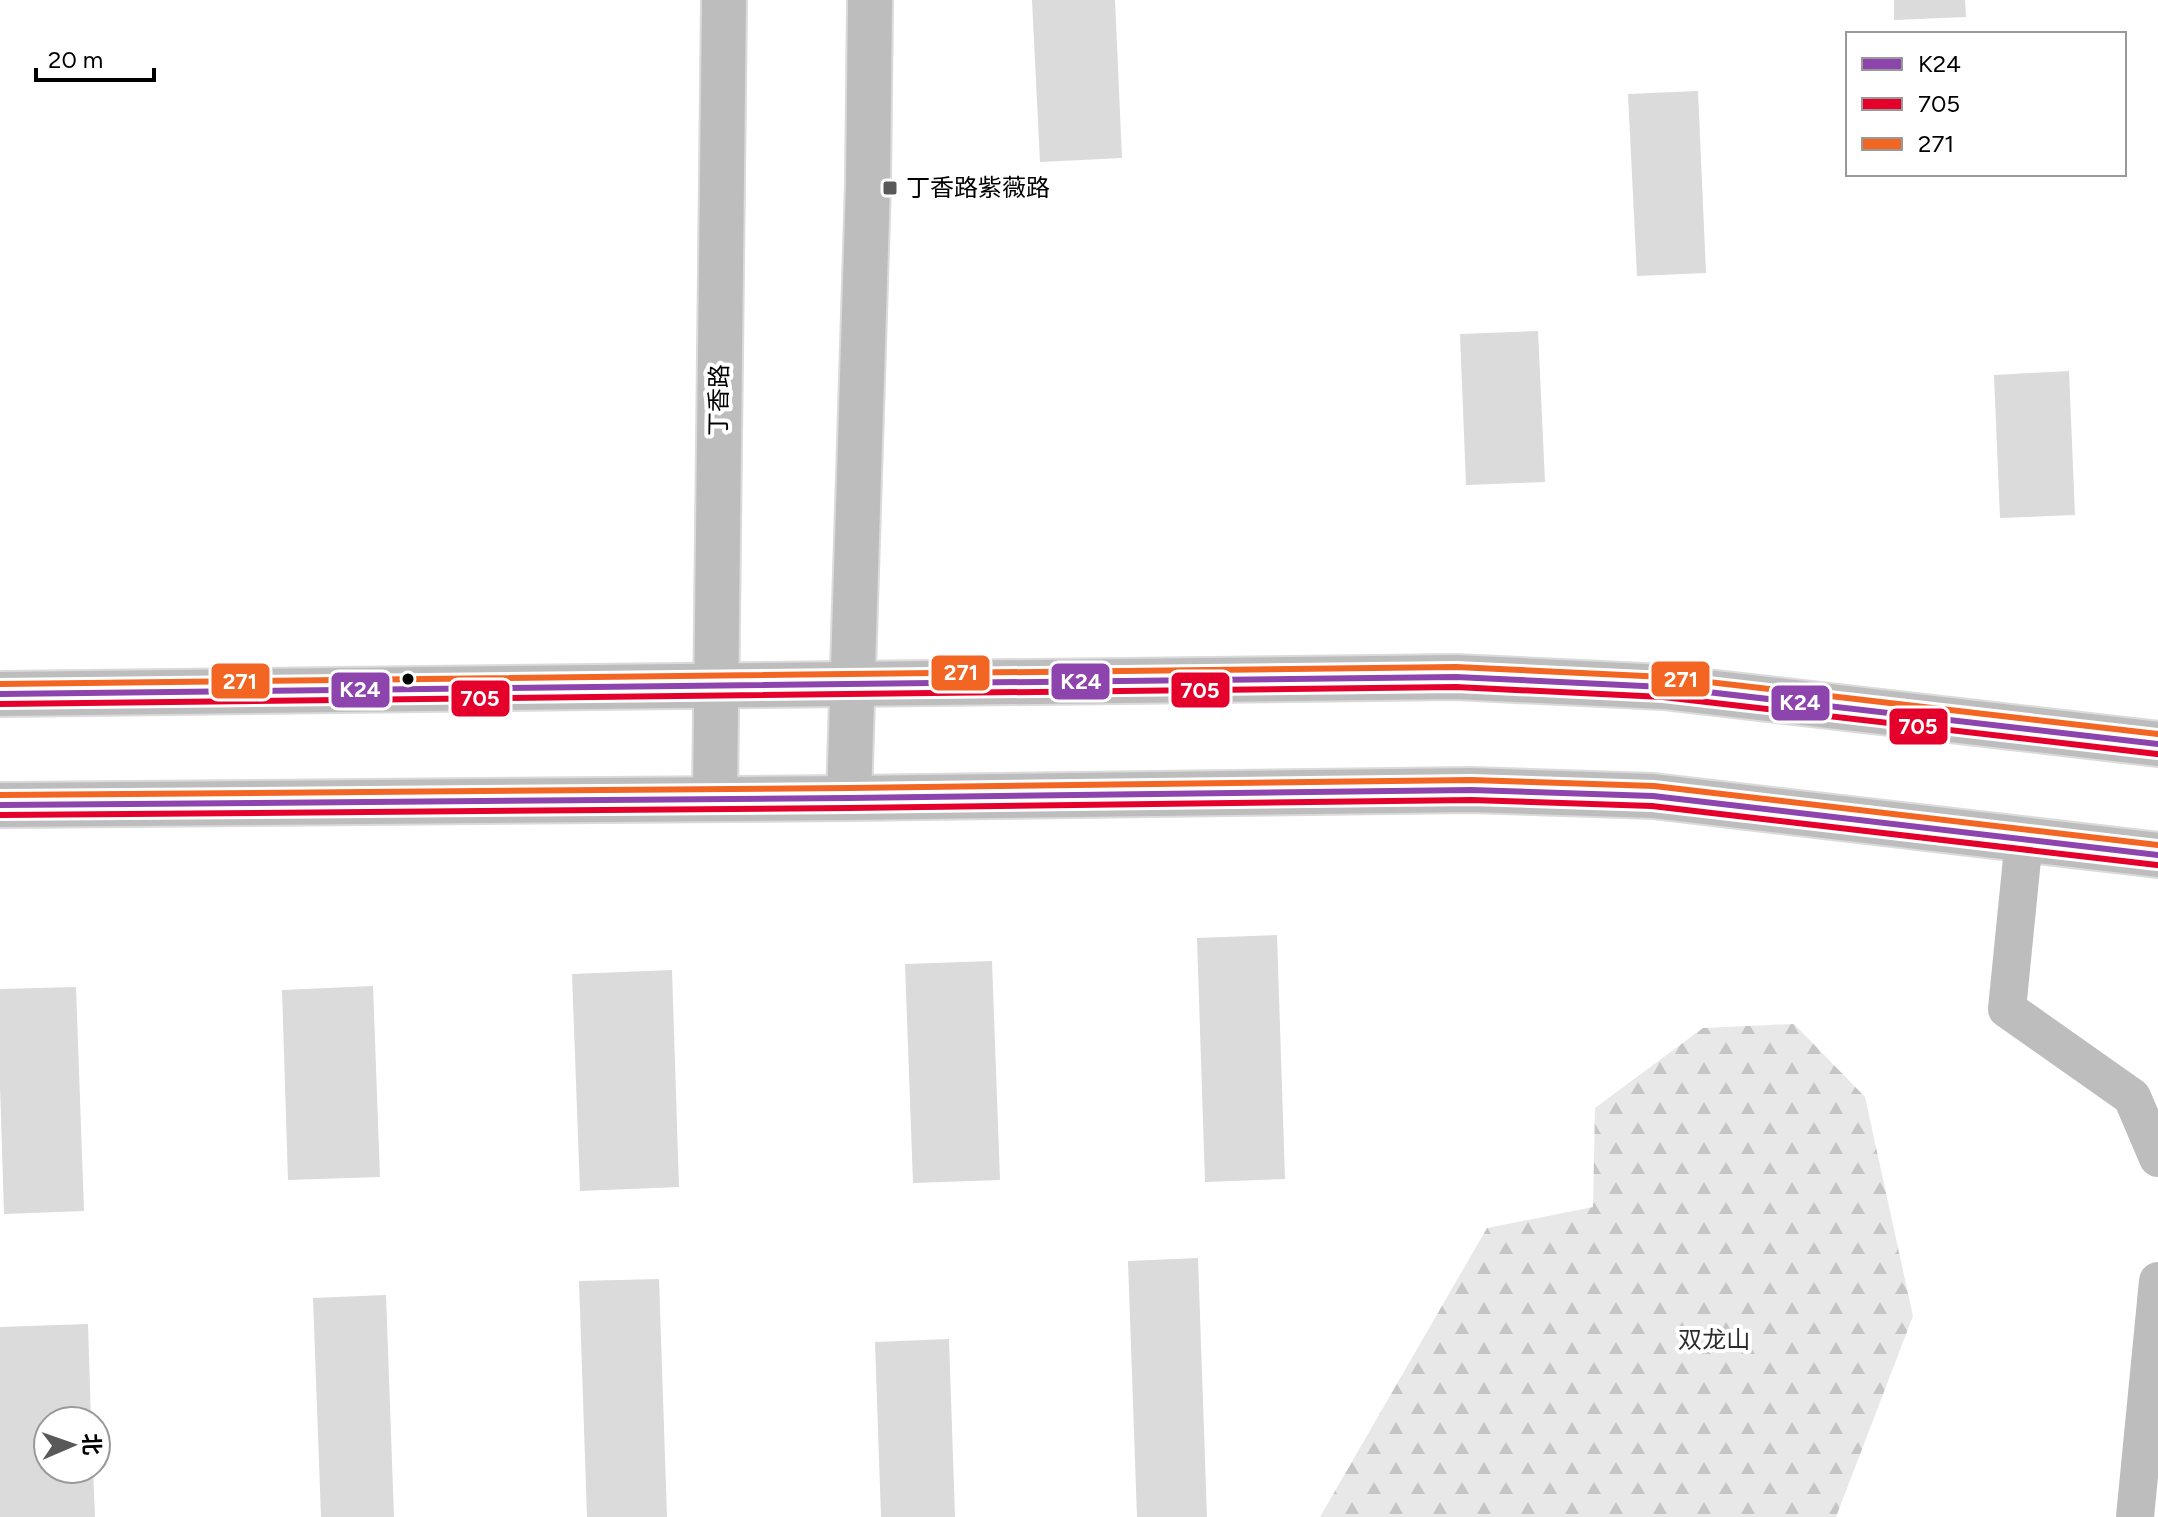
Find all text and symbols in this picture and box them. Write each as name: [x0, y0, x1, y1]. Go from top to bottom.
scale bar: [36, 32, 154, 82]
legend: [1846, 32, 2126, 176]
text: 20 m: [48, 45, 103, 74]
text: K24: [1918, 49, 1961, 78]
text: 705: [1918, 89, 1960, 118]
text: 271: [1918, 129, 1954, 158]
place label: 丁香路紫薇路: [906, 173, 1050, 202]
marker: 丁香路紫薇路: [881, 179, 899, 197]
street label: 丁香路: [703, 364, 734, 436]
line badge: 271: [930, 654, 991, 692]
text: 271: [944, 659, 978, 686]
line badge: 271: [1650, 660, 1711, 698]
line badge: 271: [210, 662, 271, 700]
line badge: K24: [1050, 662, 1111, 701]
text: 271: [1664, 666, 1698, 693]
text: 271: [223, 668, 257, 695]
text: K24: [1060, 668, 1102, 695]
line badge: K24: [330, 671, 391, 709]
unlabelled marker: [400, 671, 416, 687]
line badge: 705: [1170, 671, 1231, 709]
text: K24: [339, 676, 381, 703]
text: 705: [1180, 677, 1220, 704]
line badge: 705: [450, 679, 511, 718]
line badge: K24: [1770, 684, 1831, 722]
text: 705: [460, 685, 500, 712]
text: K24: [1779, 689, 1821, 716]
line badge: 705: [1888, 707, 1949, 746]
text: 705: [1898, 713, 1938, 740]
park label: 双龙山: [1678, 1325, 1750, 1354]
north arrow: [32, 1405, 112, 1485]
text: 北: [78, 1433, 105, 1456]

